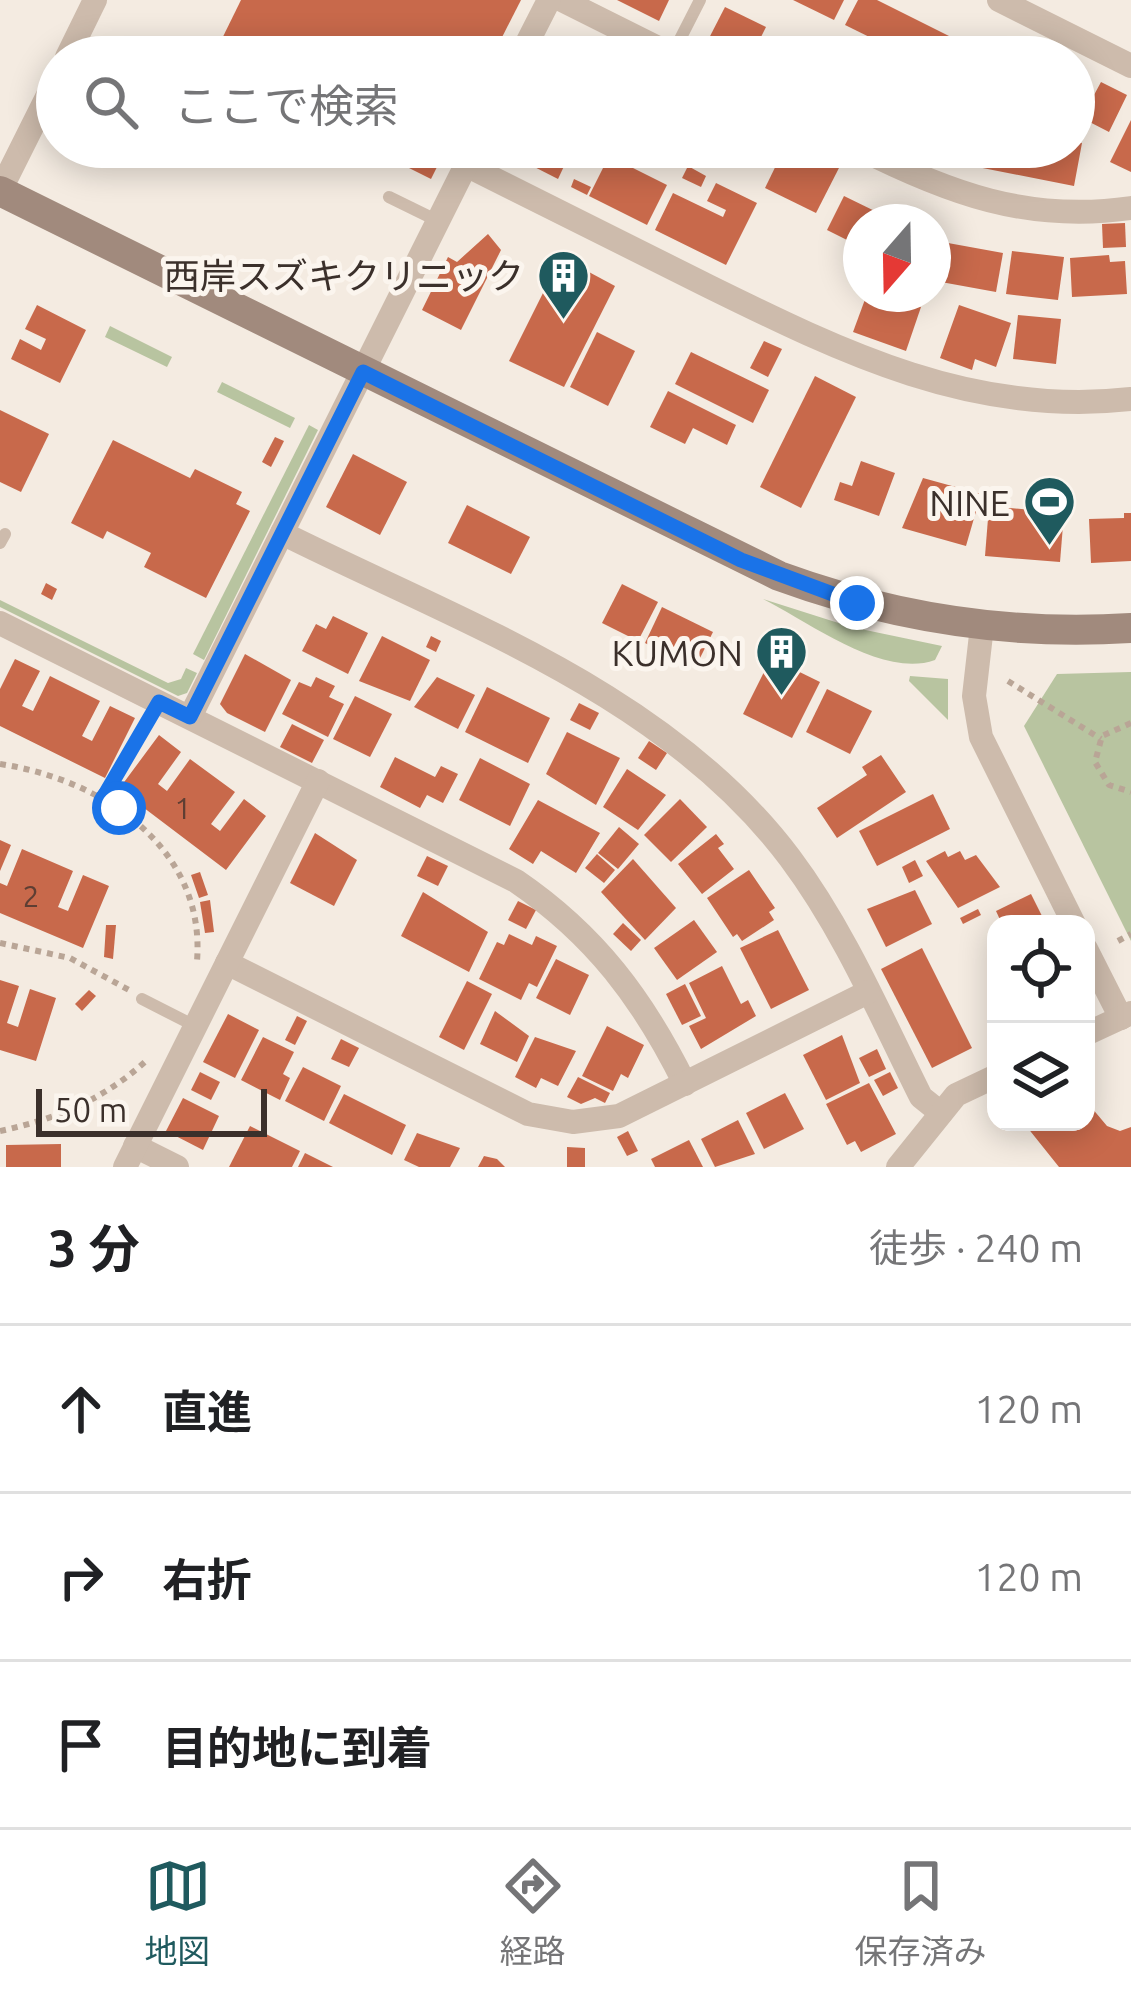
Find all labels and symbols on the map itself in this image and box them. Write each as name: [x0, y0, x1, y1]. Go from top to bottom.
north arrow: [843, 204, 951, 312]
building icon: 西岸スズキクリニック: [535, 247, 591, 321]
place label: 西岸スズキクリニック: [164, 255, 524, 296]
sports icon: NINE: [1021, 474, 1077, 548]
place label: NINE: [929, 482, 1010, 523]
route end: [830, 576, 884, 630]
building icon: KUMON: [754, 624, 810, 698]
place label: KUMON: [612, 632, 743, 673]
route start: [92, 781, 146, 835]
house number: 1: [175, 791, 191, 825]
house number: 2: [23, 879, 39, 913]
scale bar: [36, 1083, 267, 1136]

